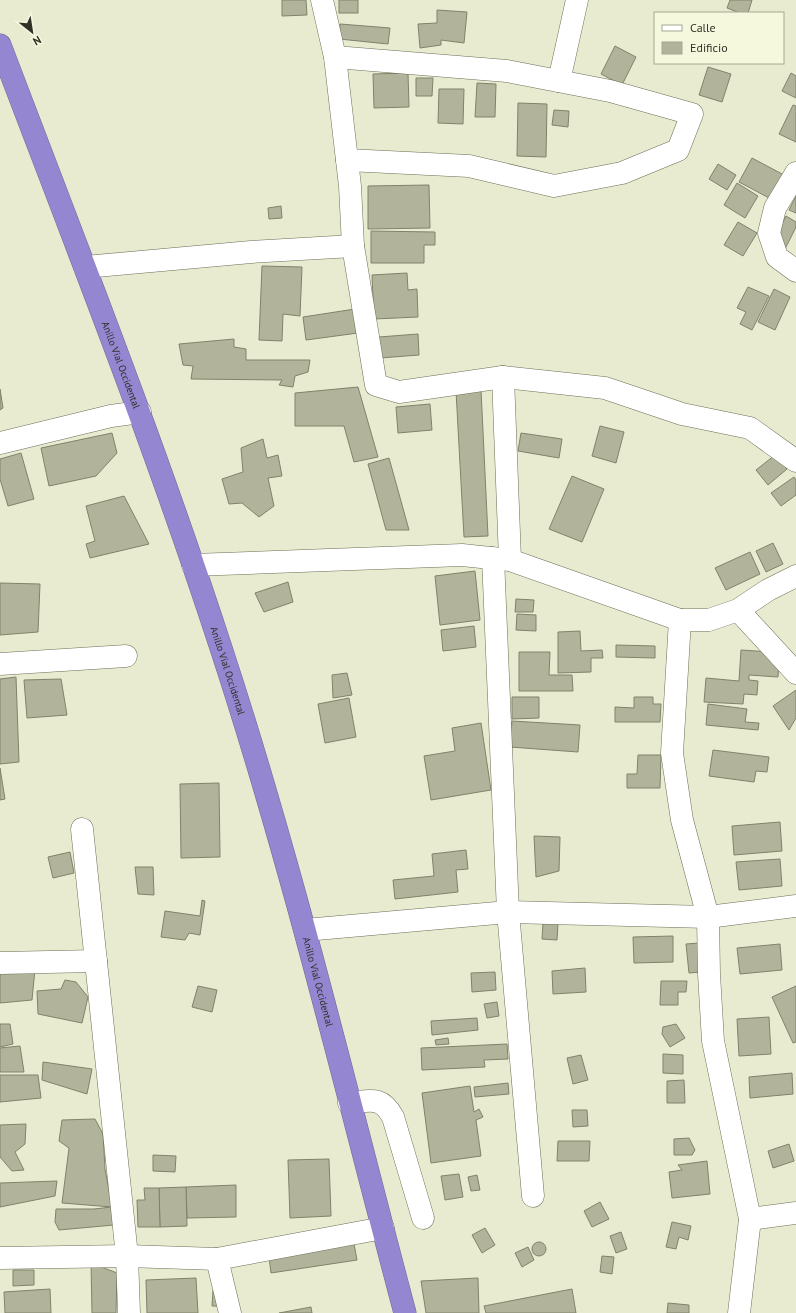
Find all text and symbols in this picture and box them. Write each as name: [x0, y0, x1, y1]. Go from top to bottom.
north arrow: [12, 12, 52, 52]
legend: [654, 12, 784, 64]
text: Calle: [690, 20, 716, 35]
text: N: [30, 33, 44, 49]
text: Edificio: [690, 40, 728, 55]
street label: Anillo Vial Occidental: [99, 319, 144, 410]
street label: Anillo Vial Occidental: [208, 625, 248, 716]
street label: Anillo Vial Occidental: [300, 936, 337, 1028]

